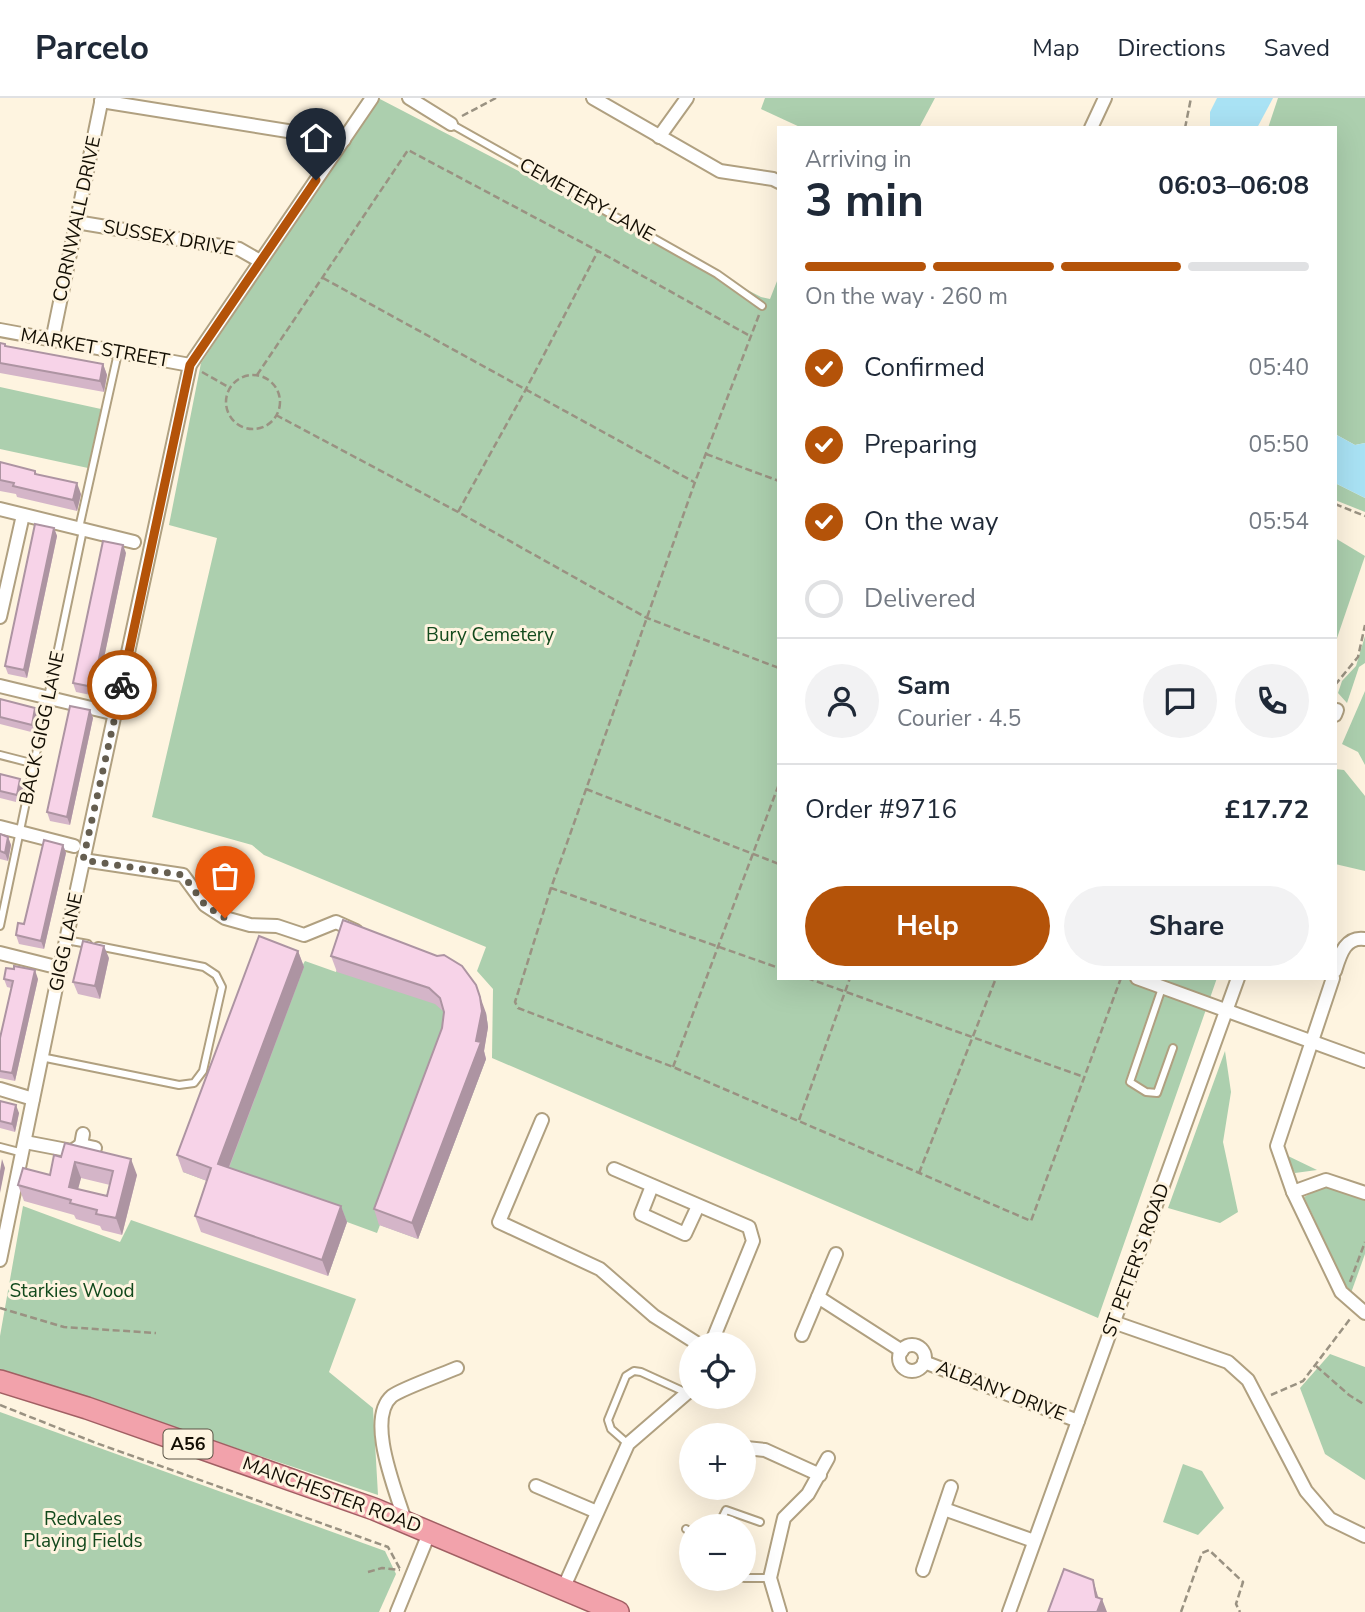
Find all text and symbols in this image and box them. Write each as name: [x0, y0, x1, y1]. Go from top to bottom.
text: Parcelo: [35, 26, 149, 71]
text: Map: [1032, 32, 1079, 64]
text: Directions: [1117, 32, 1226, 64]
text: Saved: [1264, 32, 1330, 64]
pin: [286, 108, 346, 180]
icon: home: [297, 119, 335, 157]
street label: CORNWALL DRIVE: [47, 134, 107, 304]
text: Arriving in: [805, 144, 912, 175]
street label: CEMETERY LANE: [515, 152, 659, 248]
text: 06:03–06:08: [1158, 168, 1309, 203]
text: 3 min: [805, 169, 924, 232]
street label: SUSSEX DRIVE: [101, 214, 237, 262]
text: On the way · 260 m: [805, 281, 1008, 312]
street label: MARKET STREET: [19, 322, 172, 374]
icon: check: [805, 349, 843, 387]
text: Confirmed: [864, 350, 985, 385]
text: 05:40: [1249, 352, 1309, 383]
icon: check: [805, 426, 843, 464]
text: Preparing: [864, 427, 977, 462]
text: 05:50: [1249, 429, 1309, 460]
icon: check: [805, 503, 843, 541]
text: On the way: [864, 504, 998, 539]
text: 05:54: [1249, 506, 1309, 537]
text: Delivered: [864, 581, 976, 616]
park label: Bury Cemetery: [426, 622, 554, 648]
street label: BACK GIGG LANE: [13, 649, 71, 807]
courier: [87, 650, 157, 720]
button: person: [805, 664, 879, 738]
button: chat: [1143, 664, 1217, 738]
button: phone: [1235, 664, 1309, 738]
icon: bike: [103, 666, 141, 704]
text: Sam: [897, 668, 950, 703]
text: Courier · 4.5: [897, 703, 1021, 734]
text: Order #9716: [805, 792, 957, 827]
text: £17.72: [1225, 792, 1309, 827]
pin: [195, 846, 255, 918]
icon: bag: [206, 857, 244, 895]
button: Help: [805, 886, 1050, 966]
button: Share: [1064, 886, 1309, 966]
street label: GIGG LANE: [43, 890, 89, 994]
street label: ST PETER'S ROAD: [1096, 1180, 1176, 1340]
park label: Starkies Wood: [9, 1278, 135, 1304]
map controls: [679, 1332, 756, 1591]
button: locate: [679, 1332, 756, 1409]
street label: ALBANY DRIVE: [932, 1354, 1070, 1428]
button: +: [679, 1423, 756, 1500]
road number: A56: [164, 1429, 212, 1458]
street label: MANCHESTER ROAD: [239, 1451, 425, 1539]
park label: Redvales Playing Fields: [23, 1506, 143, 1554]
button: −: [679, 1514, 756, 1591]

